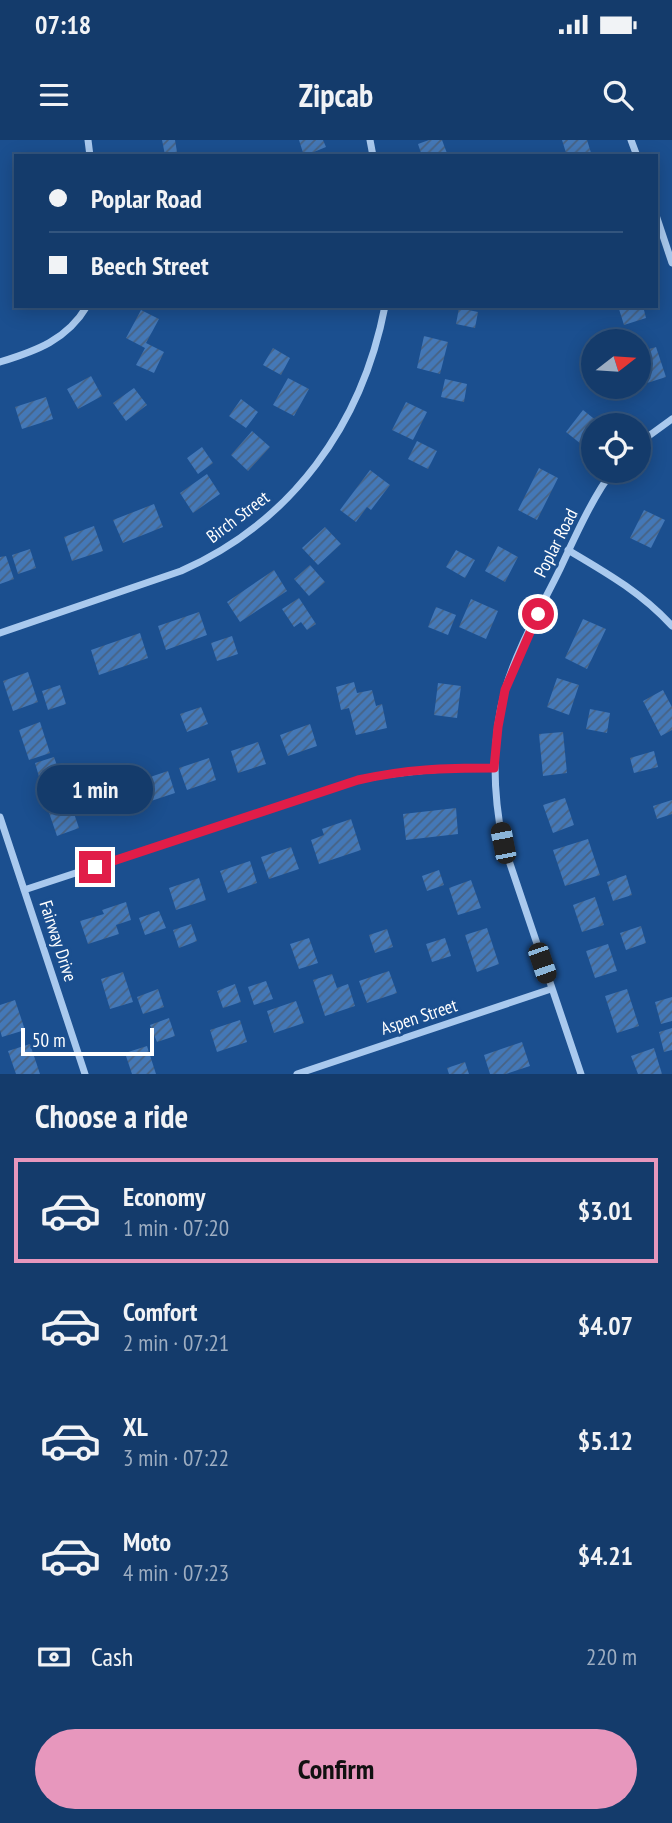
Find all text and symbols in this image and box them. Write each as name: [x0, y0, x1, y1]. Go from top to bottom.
text: 07:18: [35, 8, 91, 41]
text: Zipcab: [299, 74, 373, 116]
icon: menu: [35, 76, 73, 114]
icon: search: [599, 76, 637, 114]
text: Poplar Road: [91, 182, 202, 215]
text: Beech Street: [91, 249, 209, 282]
north arrow: [581, 329, 651, 399]
map controls: [581, 329, 651, 483]
button: locate: [581, 413, 651, 483]
street label: Birch Street: [202, 486, 274, 548]
street label: Poplar Road: [528, 505, 583, 581]
route start: [522, 598, 554, 630]
callout: 1 min: [37, 766, 153, 814]
text: 1 min: [72, 775, 118, 804]
car: [489, 820, 518, 866]
route end: [79, 851, 111, 883]
street label: Fairway Drive: [35, 897, 82, 984]
car: [526, 940, 559, 986]
street label: Aspen Street: [378, 993, 460, 1040]
scale bar: [21, 1025, 154, 1057]
text: 50 m: [32, 1028, 66, 1052]
text: Choose a ride: [35, 1095, 188, 1137]
icon: car: [39, 1179, 102, 1242]
text: Economy: [123, 1180, 205, 1213]
text: $3.01: [578, 1194, 633, 1227]
text: 1 min · 07:20: [123, 1213, 229, 1242]
icon: car: [39, 1294, 102, 1357]
text: Comfort: [123, 1295, 197, 1328]
text: $4.07: [578, 1309, 633, 1342]
text: 2 min · 07:21: [123, 1328, 229, 1357]
icon: car: [39, 1409, 102, 1472]
text: XL: [123, 1410, 148, 1443]
text: $5.12: [578, 1424, 633, 1457]
text: 3 min · 07:22: [123, 1443, 229, 1472]
icon: car: [39, 1524, 102, 1587]
text: Moto: [123, 1525, 171, 1558]
text: $4.21: [578, 1539, 633, 1572]
text: 4 min · 07:23: [123, 1558, 229, 1587]
icon: cash: [35, 1638, 73, 1676]
text: Cash: [91, 1640, 133, 1673]
text: 220 m: [586, 1642, 637, 1671]
button: Confirm: [35, 1729, 637, 1809]

